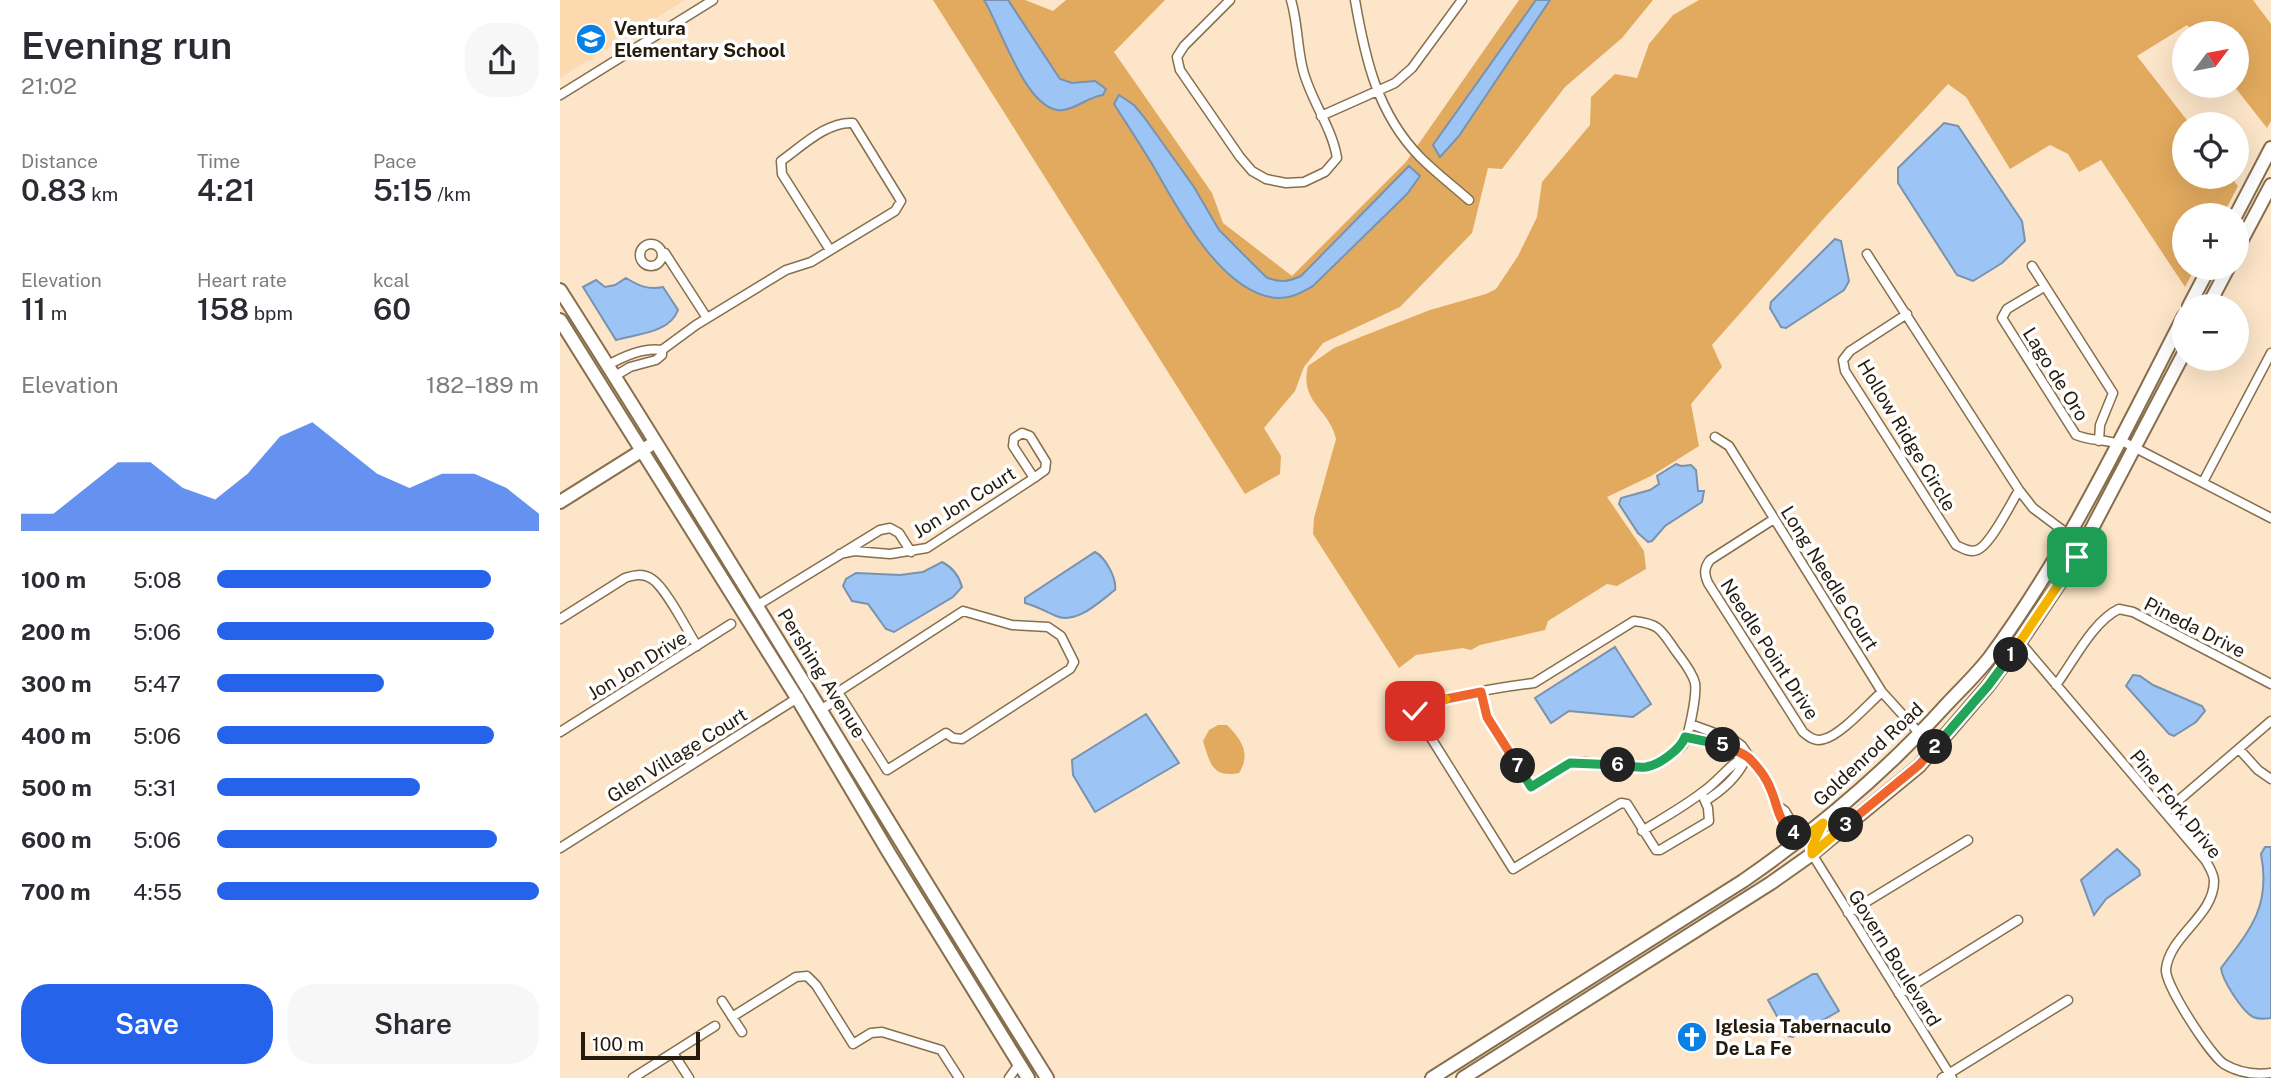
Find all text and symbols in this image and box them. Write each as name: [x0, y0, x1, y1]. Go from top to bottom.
place label: Ventura Elementary School: [614, 17, 786, 61]
north arrow: [2172, 21, 2249, 98]
map controls: [2172, 21, 2249, 371]
school or university icon: Ventura Elementary School: [574, 22, 608, 56]
text: Evening run: [21, 23, 232, 68]
button: share: [465, 23, 539, 97]
text: 21:02: [21, 72, 77, 99]
button: locate: [2172, 112, 2249, 189]
text: Distance: [21, 150, 98, 172]
text: Time: [197, 150, 240, 172]
text: Pace: [373, 150, 416, 172]
text: 0.83: [21, 172, 87, 208]
text: 4:21: [197, 172, 255, 208]
text: 5:15: [373, 172, 433, 208]
text: km: [87, 183, 118, 205]
text: /km: [433, 183, 471, 205]
button: +: [2172, 203, 2249, 280]
text: Elevation: [21, 269, 102, 291]
text: Heart rate: [197, 269, 287, 291]
text: kcal: [373, 269, 410, 291]
text: 11: [21, 291, 46, 327]
text: 158: [197, 291, 249, 327]
text: 60: [373, 291, 411, 327]
button: −: [2172, 294, 2249, 371]
text: m: [46, 302, 67, 324]
text: bpm: [249, 302, 293, 324]
street label: Lago de Oro: [2019, 323, 2093, 425]
street label: Hollow Ridge Circle: [1853, 355, 1961, 515]
text: Elevation: [21, 371, 119, 398]
text: 182–189 m: [426, 371, 539, 398]
street label: Jon Jon Court: [909, 462, 1019, 542]
street label: Long Needle Court: [1777, 502, 1883, 654]
pin: [2047, 527, 2107, 587]
icon: arrive: [2058, 538, 2096, 576]
text: 100 m: [21, 566, 86, 593]
text: 5:08: [133, 566, 182, 593]
street label: Needle Point Drive: [1716, 575, 1824, 723]
street label: Pineda Drive: [2141, 592, 2249, 662]
street label: Pershing Avenue: [773, 604, 871, 742]
text: 200 m: [21, 618, 91, 645]
text: 5:06: [133, 618, 181, 645]
street label: Jon Jon Drive: [583, 626, 691, 704]
pin: 1: [1994, 638, 2028, 672]
text: 1: [2006, 643, 2015, 665]
text: 300 m: [21, 670, 92, 697]
text: 5:47: [133, 670, 181, 697]
pin: [1385, 681, 1445, 741]
icon: check: [1396, 692, 1434, 730]
street label: Goldenrod Road: [1809, 698, 1927, 810]
street label: Glen Village Court: [603, 703, 751, 807]
text: 400 m: [21, 722, 91, 749]
text: 5:06: [133, 722, 181, 749]
pin: 5: [1706, 728, 1740, 762]
pin: 2: [1918, 730, 1952, 764]
text: 5: [1716, 733, 1729, 755]
text: 2: [1928, 735, 1941, 757]
street label: Pine Fork Drive: [2126, 745, 2226, 863]
pin: 7: [1500, 748, 1536, 784]
pin: 6: [1600, 748, 1636, 782]
text: 6: [1611, 753, 1624, 775]
text: 7: [1512, 754, 1523, 776]
text: 500 m: [21, 774, 92, 801]
text: 5:31: [133, 774, 177, 801]
pin: 3: [1828, 808, 1864, 842]
text: 3: [1839, 813, 1852, 835]
pin: 4: [1776, 816, 1812, 850]
text: 4: [1787, 821, 1800, 843]
text: 600 m: [21, 826, 91, 853]
text: 5:06: [133, 826, 181, 853]
text: 700 m: [21, 878, 91, 905]
text: 4:55: [133, 878, 182, 905]
street label: Govern Boulevard: [1844, 886, 1946, 1030]
button: Save: [21, 984, 273, 1064]
button: Share: [287, 984, 539, 1064]
place label: Iglesia Tabernaculo De La Fe: [1715, 1015, 1891, 1059]
church icon: Iglesia Tabernaculo De La Fe: [1675, 1020, 1709, 1054]
scale bar: [581, 1029, 700, 1061]
text: 100 m: [592, 1033, 644, 1055]

